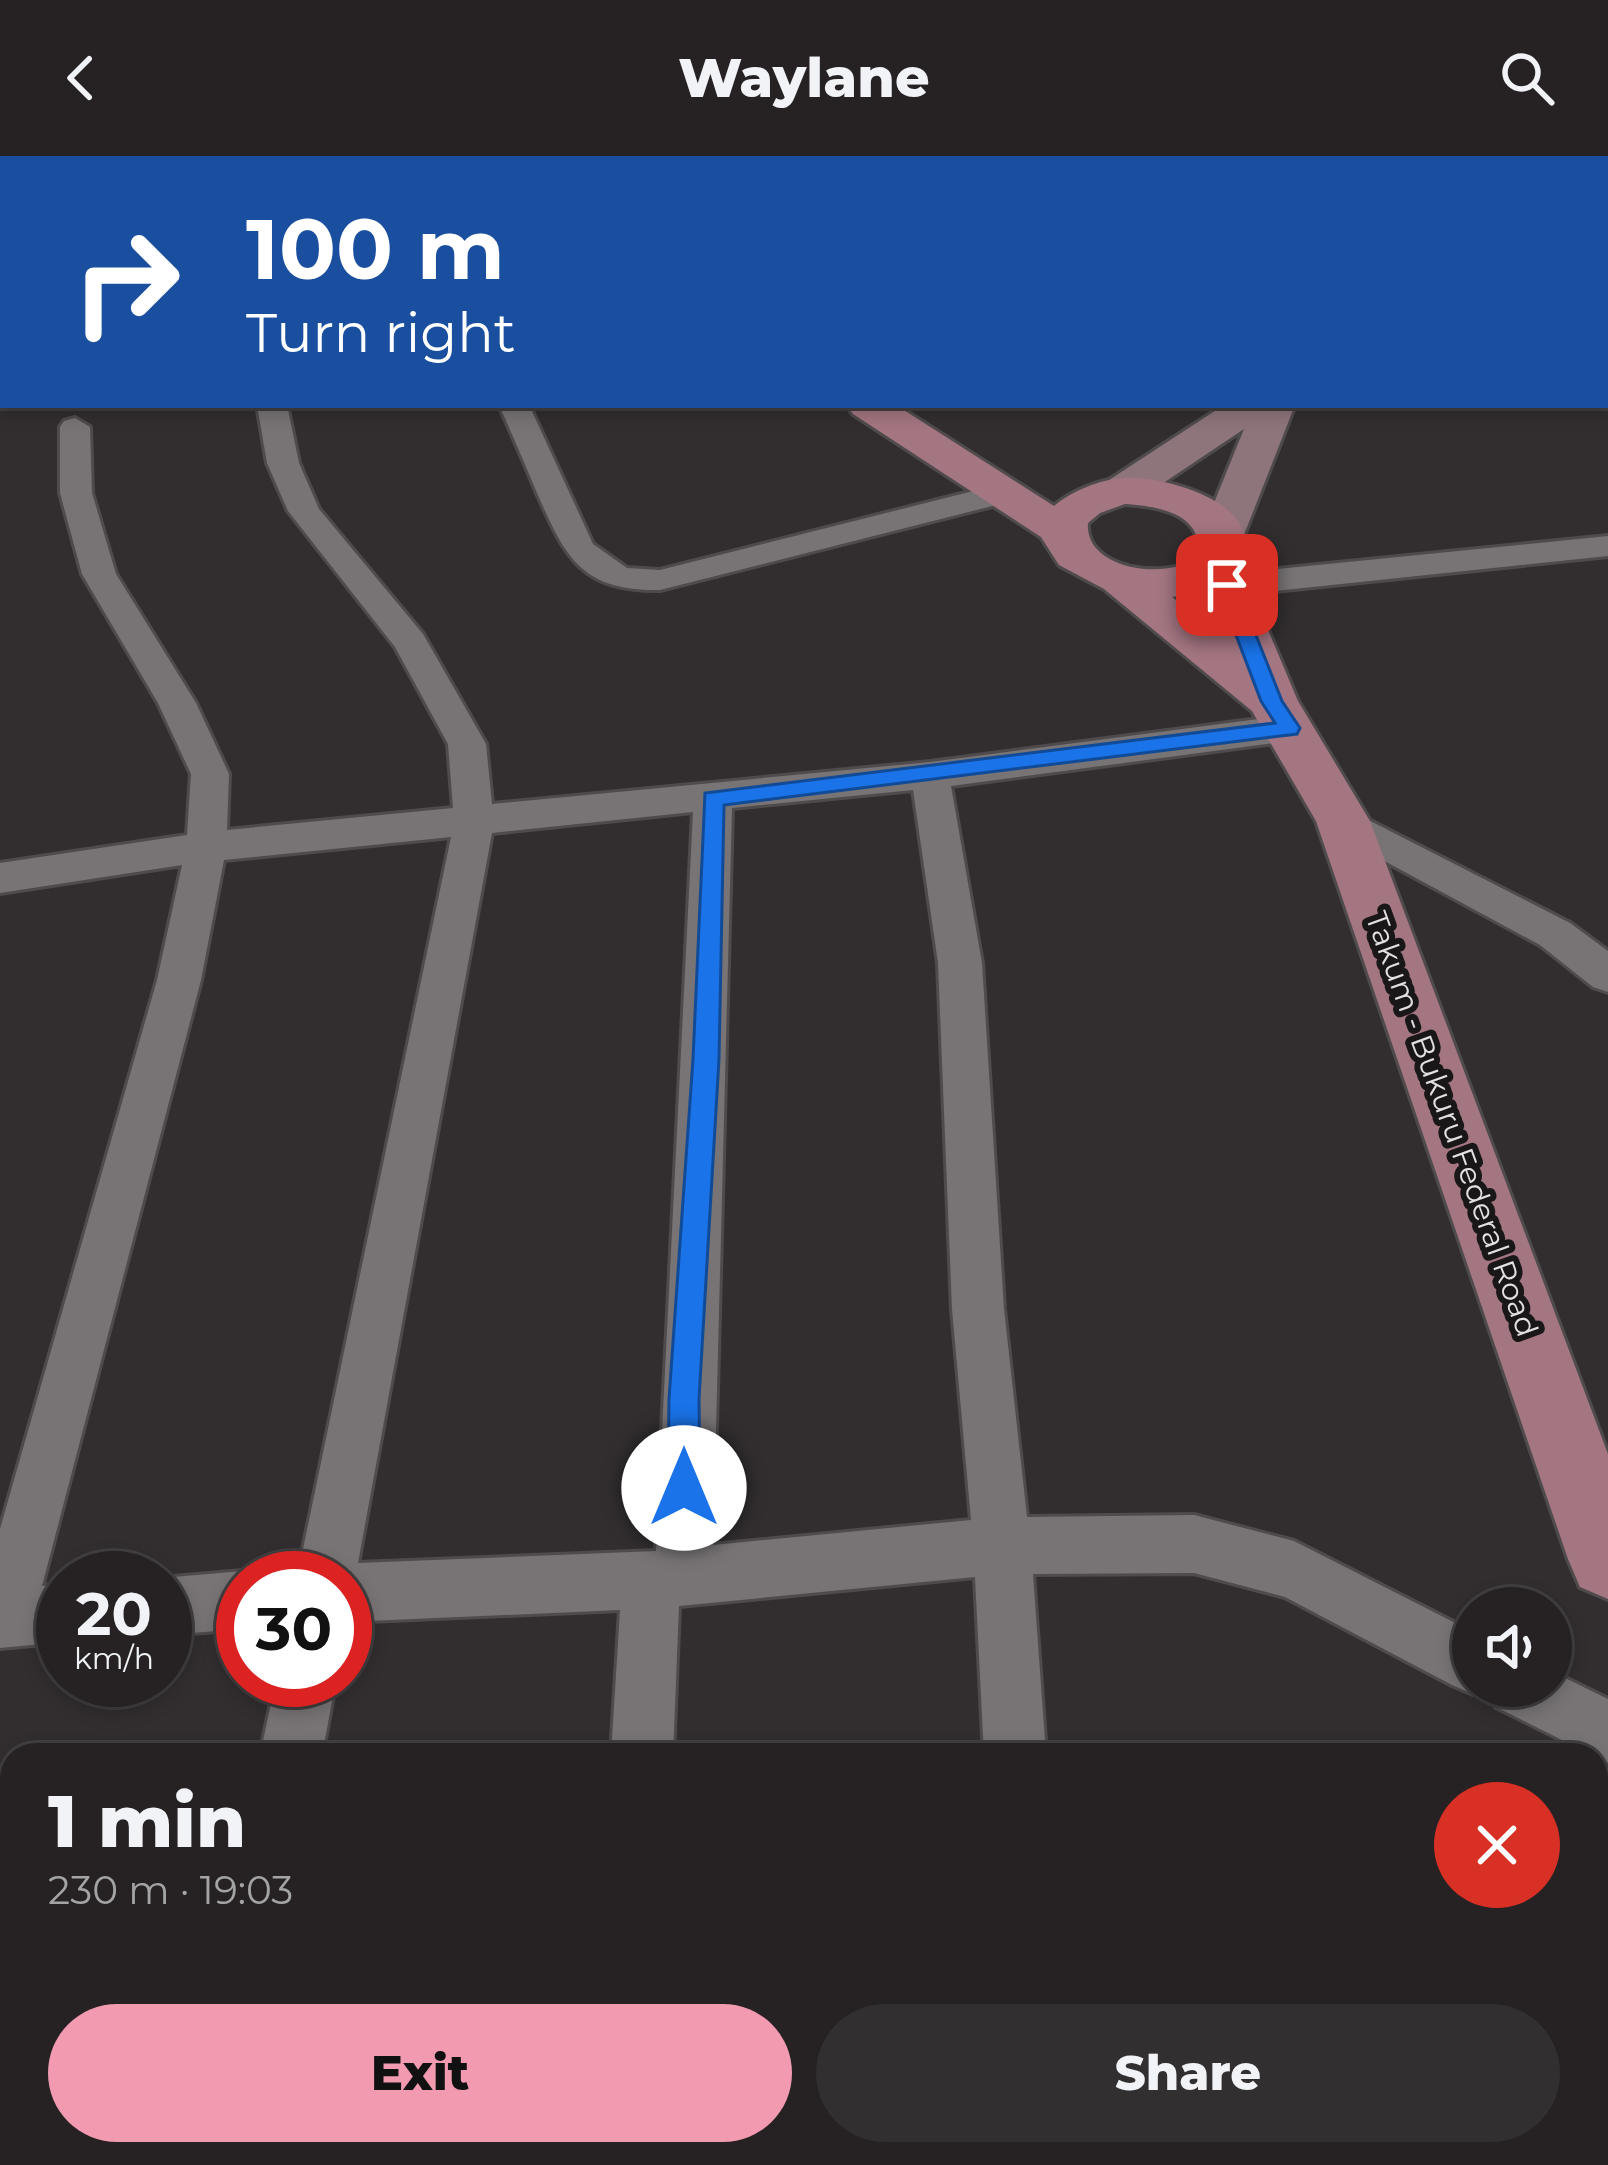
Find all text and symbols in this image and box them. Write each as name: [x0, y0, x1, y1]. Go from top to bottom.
icon: back: [48, 45, 114, 111]
text: Waylane: [678, 45, 930, 111]
icon: search: [1494, 45, 1560, 111]
text: 100 m: [246, 198, 505, 300]
icon: right: [48, 204, 204, 360]
text: Turn right: [246, 300, 516, 366]
pin: [1176, 534, 1278, 636]
icon: arrive: [1194, 552, 1260, 618]
street label: Takum - Bukuru Federal Road: [1358, 907, 1546, 1341]
position arrow: [621, 1425, 747, 1551]
speed limit sign: 30: [216, 1551, 372, 1707]
text: 20: [76, 1577, 152, 1650]
map controls: [1452, 1587, 1572, 1707]
button: sound: [1452, 1587, 1572, 1707]
text: km/h: [74, 1640, 154, 1677]
text: 1 min: [48, 1777, 246, 1865]
button: close: [1434, 1782, 1560, 1908]
text: 230 m · 19:03: [48, 1866, 293, 1914]
button: Exit: [48, 2004, 792, 2142]
button: Share: [816, 2004, 1560, 2142]

